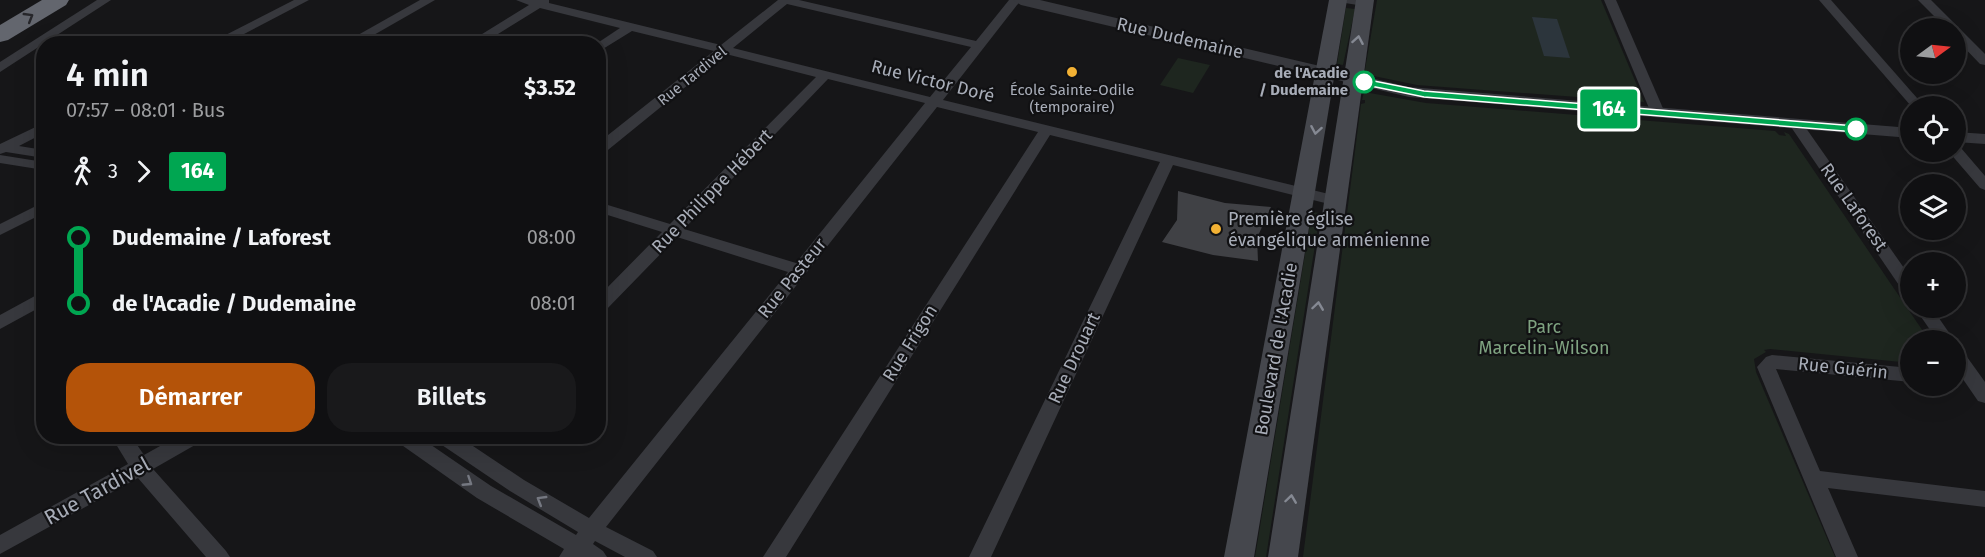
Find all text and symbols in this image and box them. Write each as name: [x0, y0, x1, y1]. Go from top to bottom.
one-way arrow: [23, 13, 33, 25]
street label: Rue Dudemaine: [1115, 13, 1245, 63]
north arrow: [1900, 18, 1966, 84]
map controls: [1900, 18, 1966, 396]
one-way arrow: [1351, 35, 1364, 45]
street label: Rue Tardivel: [654, 42, 731, 109]
text: 4 min: [66, 55, 149, 95]
street label: Rue Victor Doré: [869, 55, 997, 107]
place label: de l'Acadie / Dudemaine: [1259, 64, 1348, 99]
marker: École Sainte-Odile (temporaire): [1065, 65, 1079, 79]
marker: de l'Acadie / Dudemaine: [1353, 71, 1375, 93]
text: $3.52: [524, 74, 576, 101]
place label: École Sainte-Odile (temporaire): [1010, 81, 1134, 116]
line badge: 164: [1574, 90, 1644, 128]
text: 164: [1592, 96, 1626, 122]
button: locate: [1900, 96, 1966, 162]
text: 07:57 – 08:01 · Bus: [66, 98, 225, 122]
unlabelled marker: [1845, 118, 1867, 140]
street label: Rue Philippe Hébert: [647, 124, 777, 258]
one-way arrow: [1310, 126, 1322, 135]
icon: walk: [66, 155, 99, 188]
icon: forward: [127, 155, 160, 188]
text: 164: [181, 158, 214, 184]
text: 3: [108, 159, 118, 183]
street label: Rue Laforest: [1816, 159, 1893, 255]
button: layers: [1900, 174, 1966, 240]
place label: Première église évangélique arménienne: [1228, 208, 1430, 251]
marker: Première église évangélique arménienne: [1209, 222, 1223, 236]
text: Dudemaine / Laforest: [112, 224, 331, 251]
text: 08:00: [527, 225, 576, 249]
street label: Rue Pasteur: [753, 233, 831, 323]
button: +: [1900, 252, 1966, 318]
street label: Boulevard de l'Acadie: [1250, 261, 1302, 437]
text: de l'Acadie / Dudemaine: [112, 290, 356, 317]
text: 08:01: [530, 291, 576, 315]
street label: Rue Frigon: [878, 301, 942, 385]
one-way arrow: [1312, 301, 1324, 311]
street label: Rue Drouart: [1043, 308, 1105, 407]
park label: Parc Marcelin-Wilson: [1478, 316, 1610, 359]
button: −: [1900, 330, 1966, 396]
street label: Rue Guérin: [1797, 352, 1889, 384]
button: Démarrer: [66, 363, 315, 432]
button: Billets: [327, 363, 576, 432]
street label: Rue Tardivel: [40, 451, 154, 531]
one-way arrow: [462, 475, 472, 487]
one-way arrow: [1284, 494, 1296, 504]
one-way arrow: [537, 496, 547, 507]

